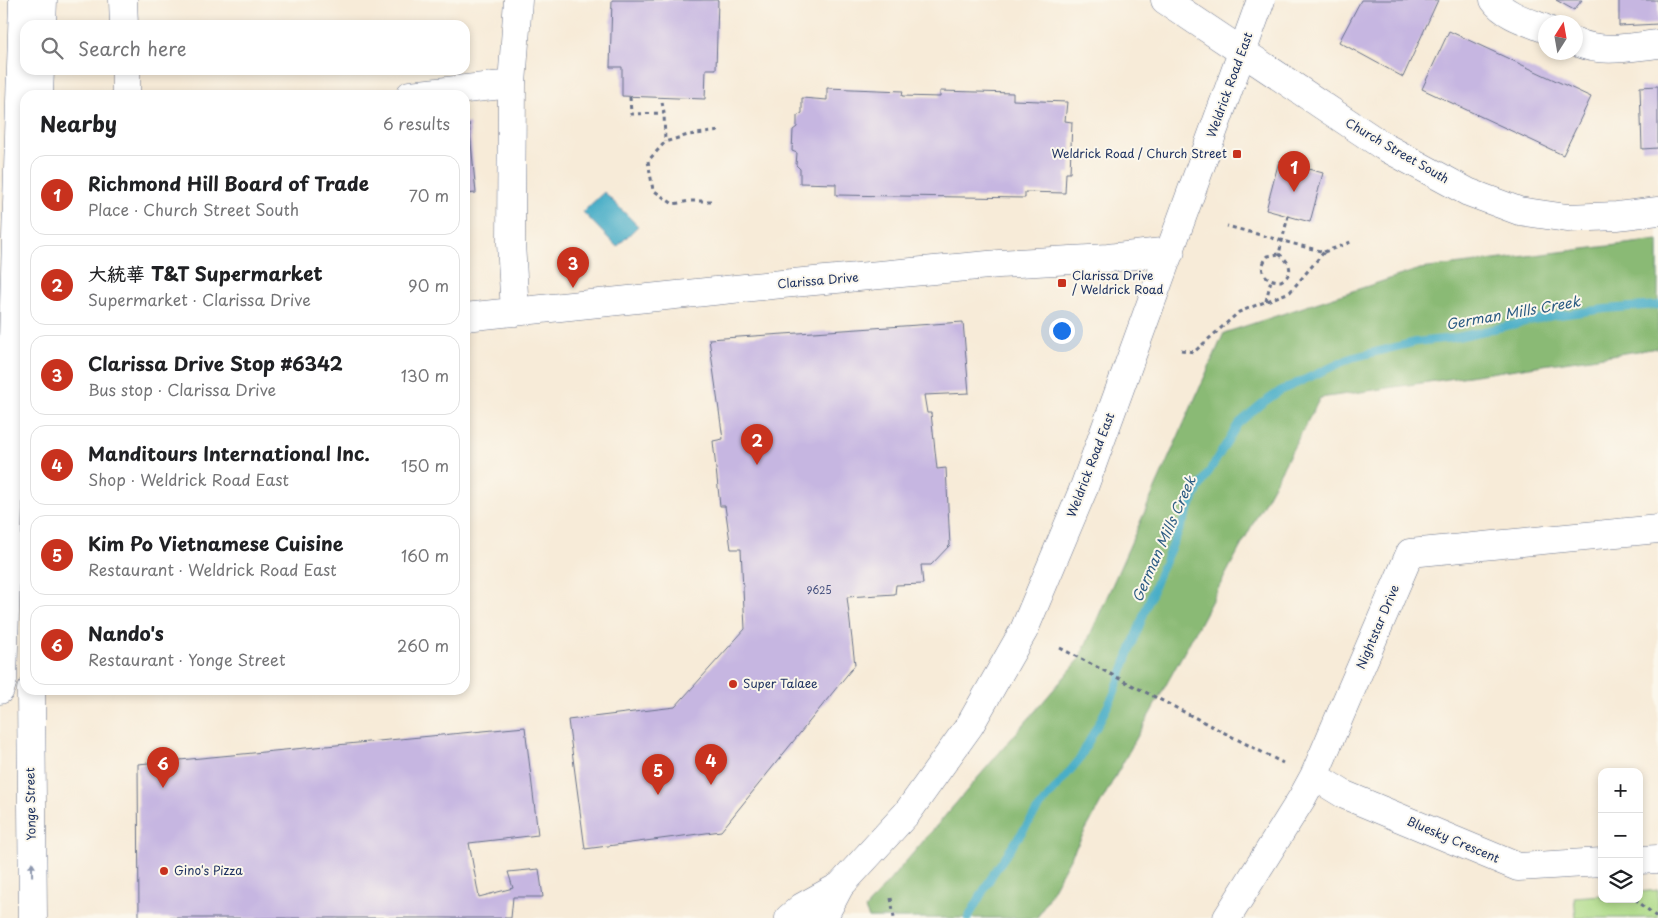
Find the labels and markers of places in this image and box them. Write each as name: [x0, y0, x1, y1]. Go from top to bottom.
place label: Weldrick Road / Church Street: [1051, 144, 1227, 162]
marker: Weldrick Road / Church Street: [1231, 148, 1243, 160]
pin: 1: [1278, 151, 1310, 192]
pin: 3: [557, 247, 589, 288]
place label: Clarissa Drive / Weldrick Road: [1072, 266, 1164, 298]
marker: Clarissa Drive / Weldrick Road: [1056, 277, 1068, 289]
pin: 2: [741, 424, 773, 465]
place label: Super Talaee: [743, 674, 818, 692]
marker: Super Talaee: [727, 678, 739, 690]
pin: 4: [695, 744, 727, 785]
pin: 6: [147, 747, 179, 788]
pin: 5: [642, 754, 674, 795]
place label: Gino's Pizza: [174, 861, 243, 879]
marker: Gino's Pizza: [158, 865, 170, 877]

